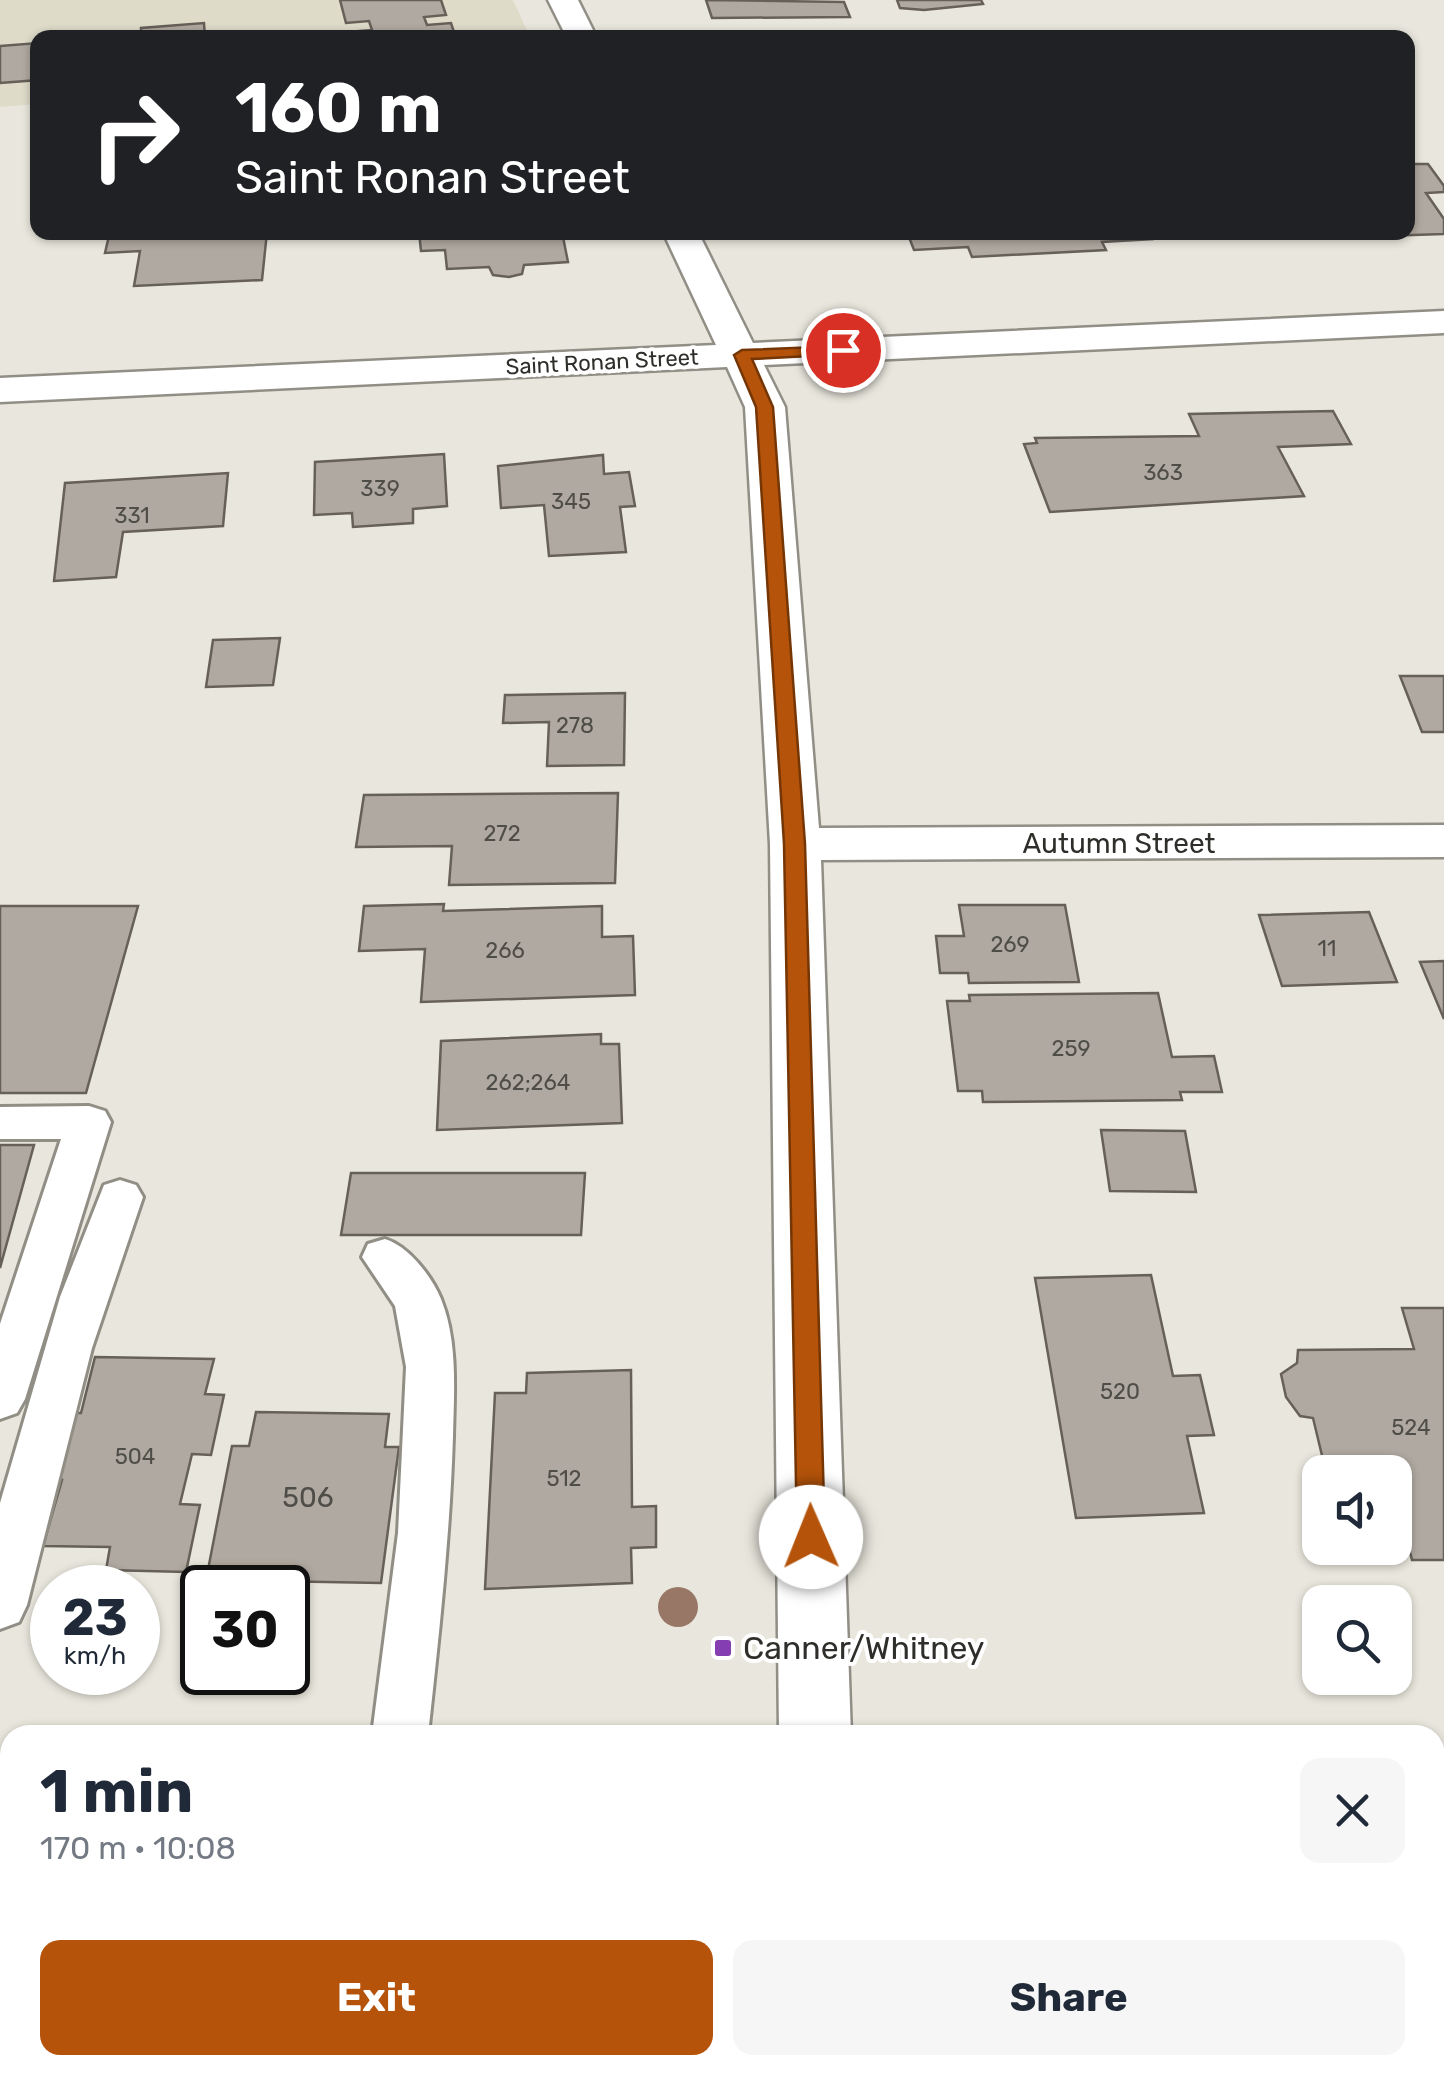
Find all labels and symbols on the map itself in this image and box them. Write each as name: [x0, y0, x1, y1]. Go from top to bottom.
pin: [801, 308, 886, 393]
street label: Saint Ronan Street: [505, 343, 699, 381]
house number: 363: [1143, 459, 1183, 486]
house number: 339: [360, 475, 400, 502]
house number: 345: [551, 488, 591, 515]
house number: 331: [114, 502, 150, 529]
house number: 278: [556, 712, 594, 739]
house number: 272: [483, 820, 521, 847]
street label: Autumn Street: [1023, 827, 1216, 860]
house number: 269: [990, 931, 1030, 958]
house number: 11: [1318, 935, 1336, 962]
house number: 266: [485, 937, 525, 964]
house number: 259: [1051, 1035, 1091, 1062]
house number: 262;264: [486, 1069, 570, 1096]
house number: 520: [1100, 1378, 1140, 1405]
house number: 524: [1391, 1414, 1431, 1441]
house number: 504: [115, 1443, 155, 1470]
house number: 512: [546, 1465, 582, 1492]
house number: 506: [282, 1481, 334, 1514]
position arrow: [759, 1485, 863, 1589]
speed limit sign: 30: [180, 1565, 310, 1695]
place label: Canner/Whitney: [743, 1629, 985, 1667]
marker: Canner/Whitney: [712, 1637, 734, 1659]

